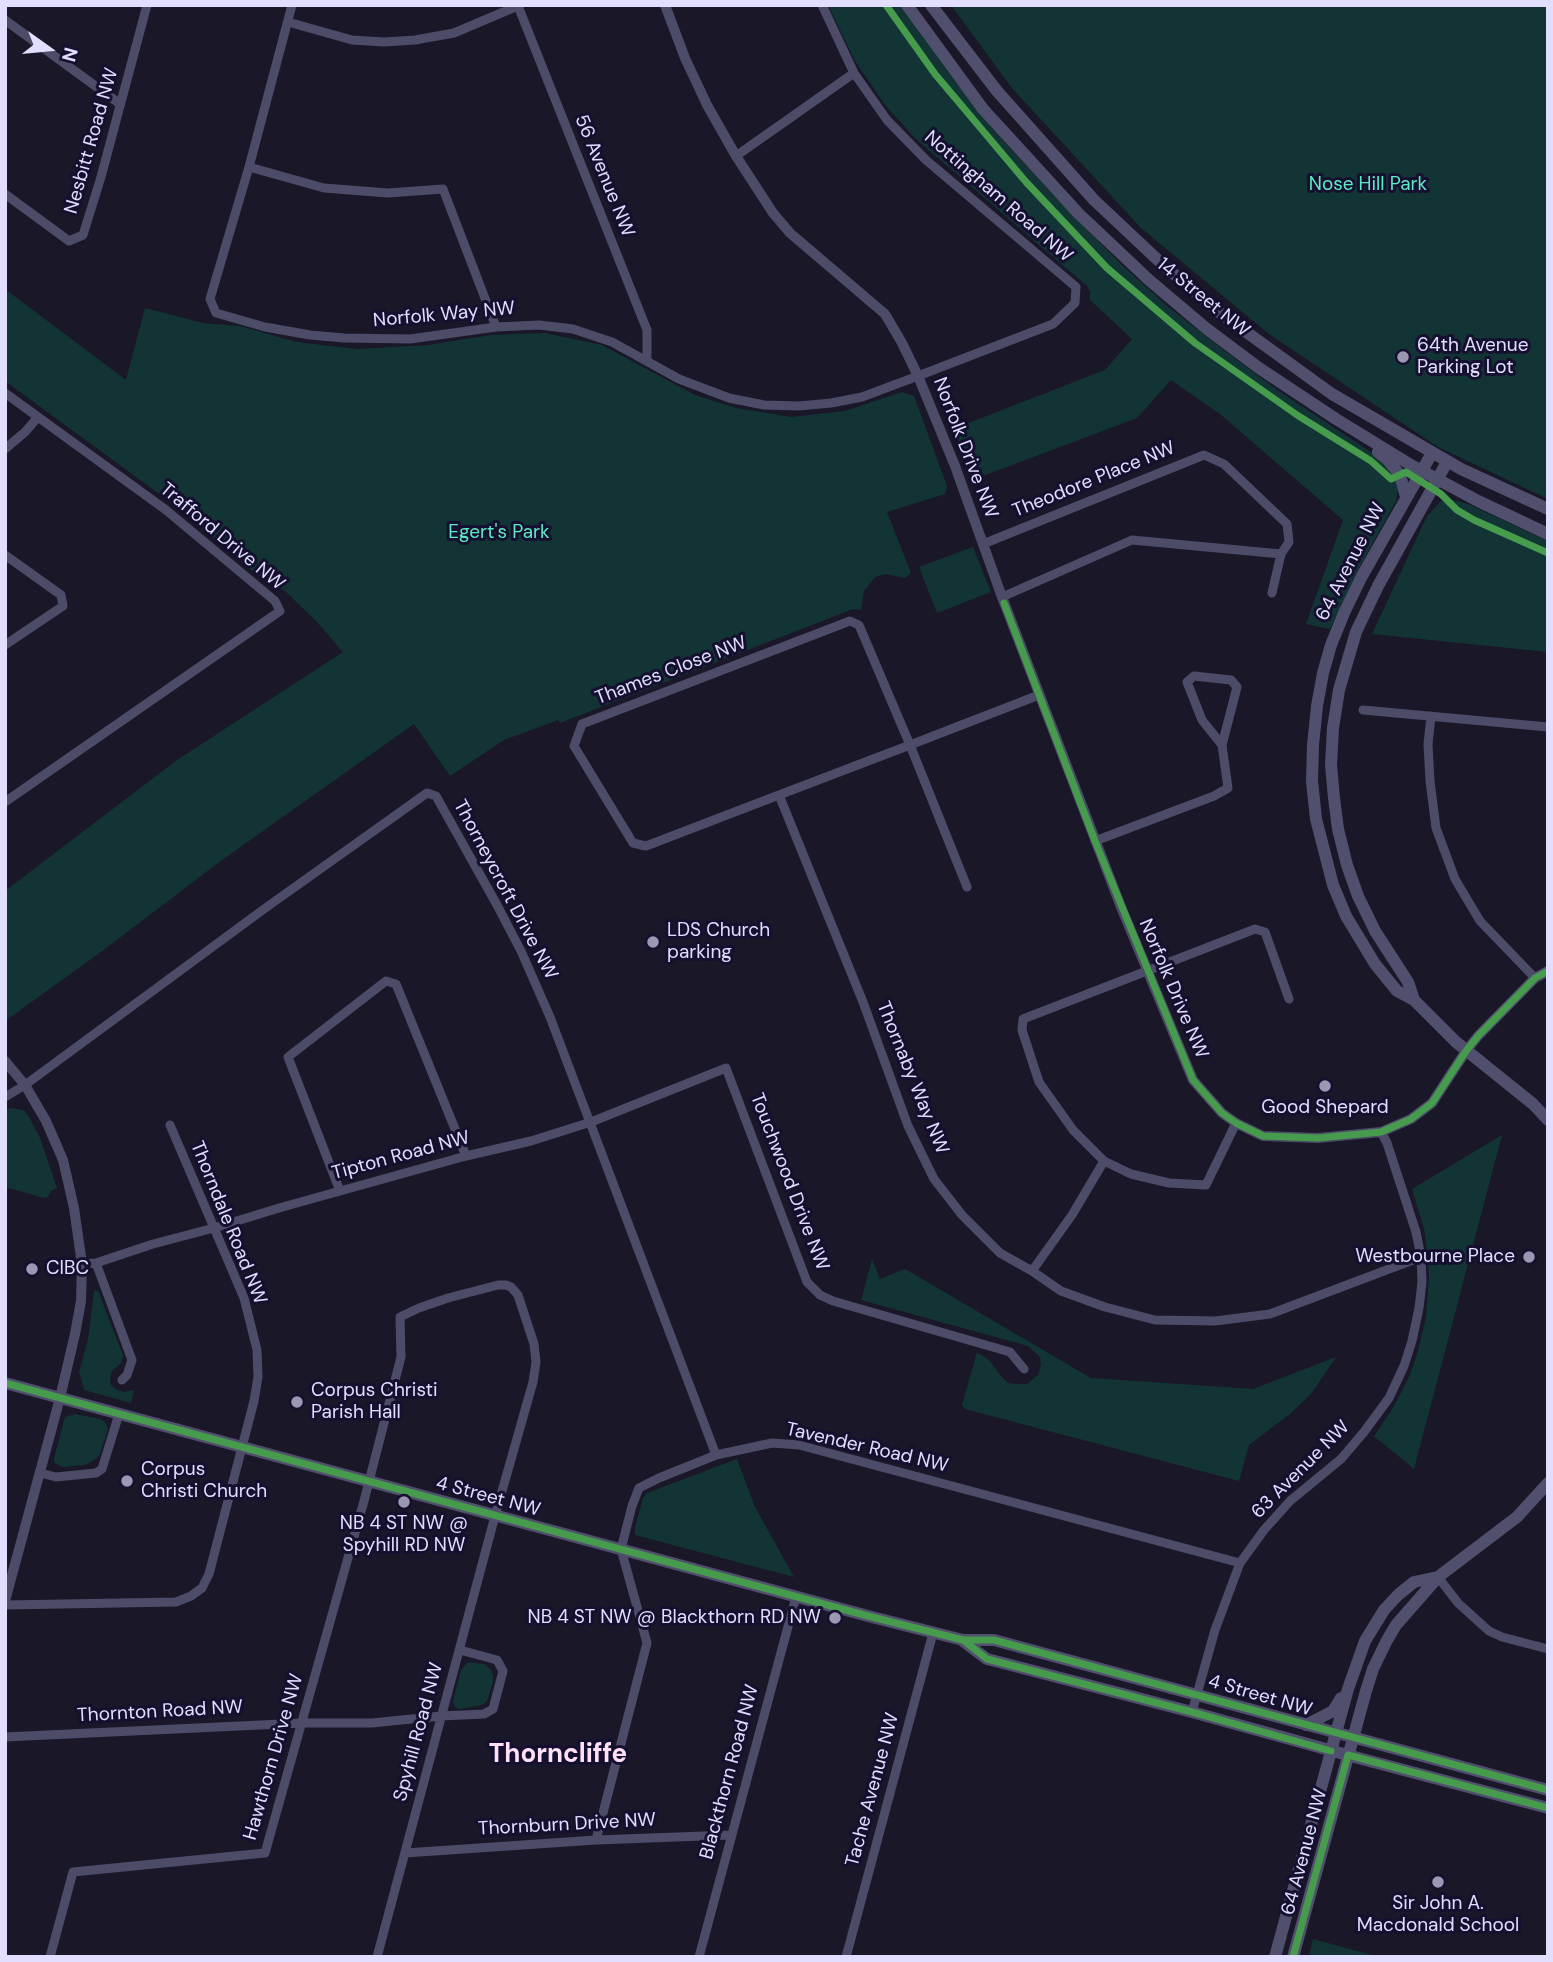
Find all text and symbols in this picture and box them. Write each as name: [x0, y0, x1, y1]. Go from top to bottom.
north arrow: [14, 14, 84, 84]
text: N: [56, 45, 84, 64]
street label: Nesbitt Road NW: [60, 65, 124, 217]
street label: 56 Avenue NW: [569, 112, 639, 240]
street label: Nottingham Road NW: [919, 126, 1077, 268]
park label: Nose Hill Park: [1309, 174, 1427, 196]
street label: 14 Street NW: [1152, 254, 1254, 342]
street label: Norfolk Way NW: [372, 297, 516, 333]
place label: 64th Avenue Parking Lot: [1417, 335, 1528, 379]
marker: 64th Avenue Parking Lot: [1395, 349, 1411, 365]
street label: Norfolk Drive NW: [928, 374, 1002, 522]
street label: Theodore Place NW: [1009, 437, 1179, 523]
street label: Trafford Drive NW: [155, 478, 289, 596]
street label: 64 Avenue NW: [1311, 499, 1391, 625]
park label: Egert's Park: [448, 522, 550, 544]
street label: Thames Close NW: [592, 632, 750, 710]
street label: Thorneycroft Drive NW: [448, 796, 562, 984]
street label: Norfolk Drive NW: [1133, 916, 1213, 1062]
place label: LDS Church parking: [667, 920, 770, 964]
marker: LDS Church parking: [645, 934, 661, 950]
street label: Thornaby Way NW: [871, 998, 953, 1158]
marker: Good Shepard: [1317, 1078, 1333, 1094]
street label: Touchwood Drive NW: [745, 1090, 833, 1274]
place label: Good Shepard: [1261, 1097, 1389, 1119]
street label: Tipton Road NW: [329, 1127, 473, 1185]
street label: Thorndale Road NW: [185, 1138, 271, 1308]
place label: Westbourne Place: [1355, 1246, 1515, 1268]
marker: Westbourne Place: [1521, 1249, 1537, 1265]
place label: CIBC: [46, 1258, 89, 1280]
marker: CIBC: [24, 1261, 40, 1277]
place label: Corpus Christi Parish Hall: [311, 1380, 438, 1424]
marker: Corpus Christi Parish Hall: [289, 1394, 305, 1410]
street label: 63 Avenue NW: [1247, 1416, 1355, 1524]
street label: Tavender Road NW: [784, 1418, 950, 1478]
place label: Corpus Christi Church: [141, 1459, 267, 1503]
street label: 4 Street NW: [433, 1472, 543, 1522]
marker: Corpus Christi Church: [119, 1473, 135, 1489]
marker: NB 4 ST NW @ Spyhill RD NW: [396, 1494, 412, 1510]
place label: NB 4 ST NW @ Spyhill RD NW: [340, 1513, 468, 1557]
place label: NB 4 ST NW @ Blackthorn RD NW: [528, 1607, 821, 1629]
marker: NB 4 ST NW @ Blackthorn RD NW: [827, 1610, 843, 1626]
street label: Spyhill Road NW: [390, 1660, 448, 1804]
street label: 4 Street NW: [1205, 1670, 1315, 1722]
street label: Hawthorn Drive NW: [239, 1671, 309, 1843]
street label: Blackthorn Road NW: [696, 1682, 764, 1862]
street label: Thornton Road NW: [77, 1696, 243, 1728]
street label: Tache Avenue NW: [841, 1711, 905, 1869]
district label: Thorncliffe: [489, 1739, 627, 1771]
street label: 64 Avenue NW: [1277, 1786, 1333, 1918]
street label: Thornburn Drive NW: [477, 1809, 657, 1841]
marker: Sir John A. Macdonald School: [1430, 1874, 1446, 1890]
place label: Sir John A. Macdonald School: [1357, 1893, 1519, 1937]

